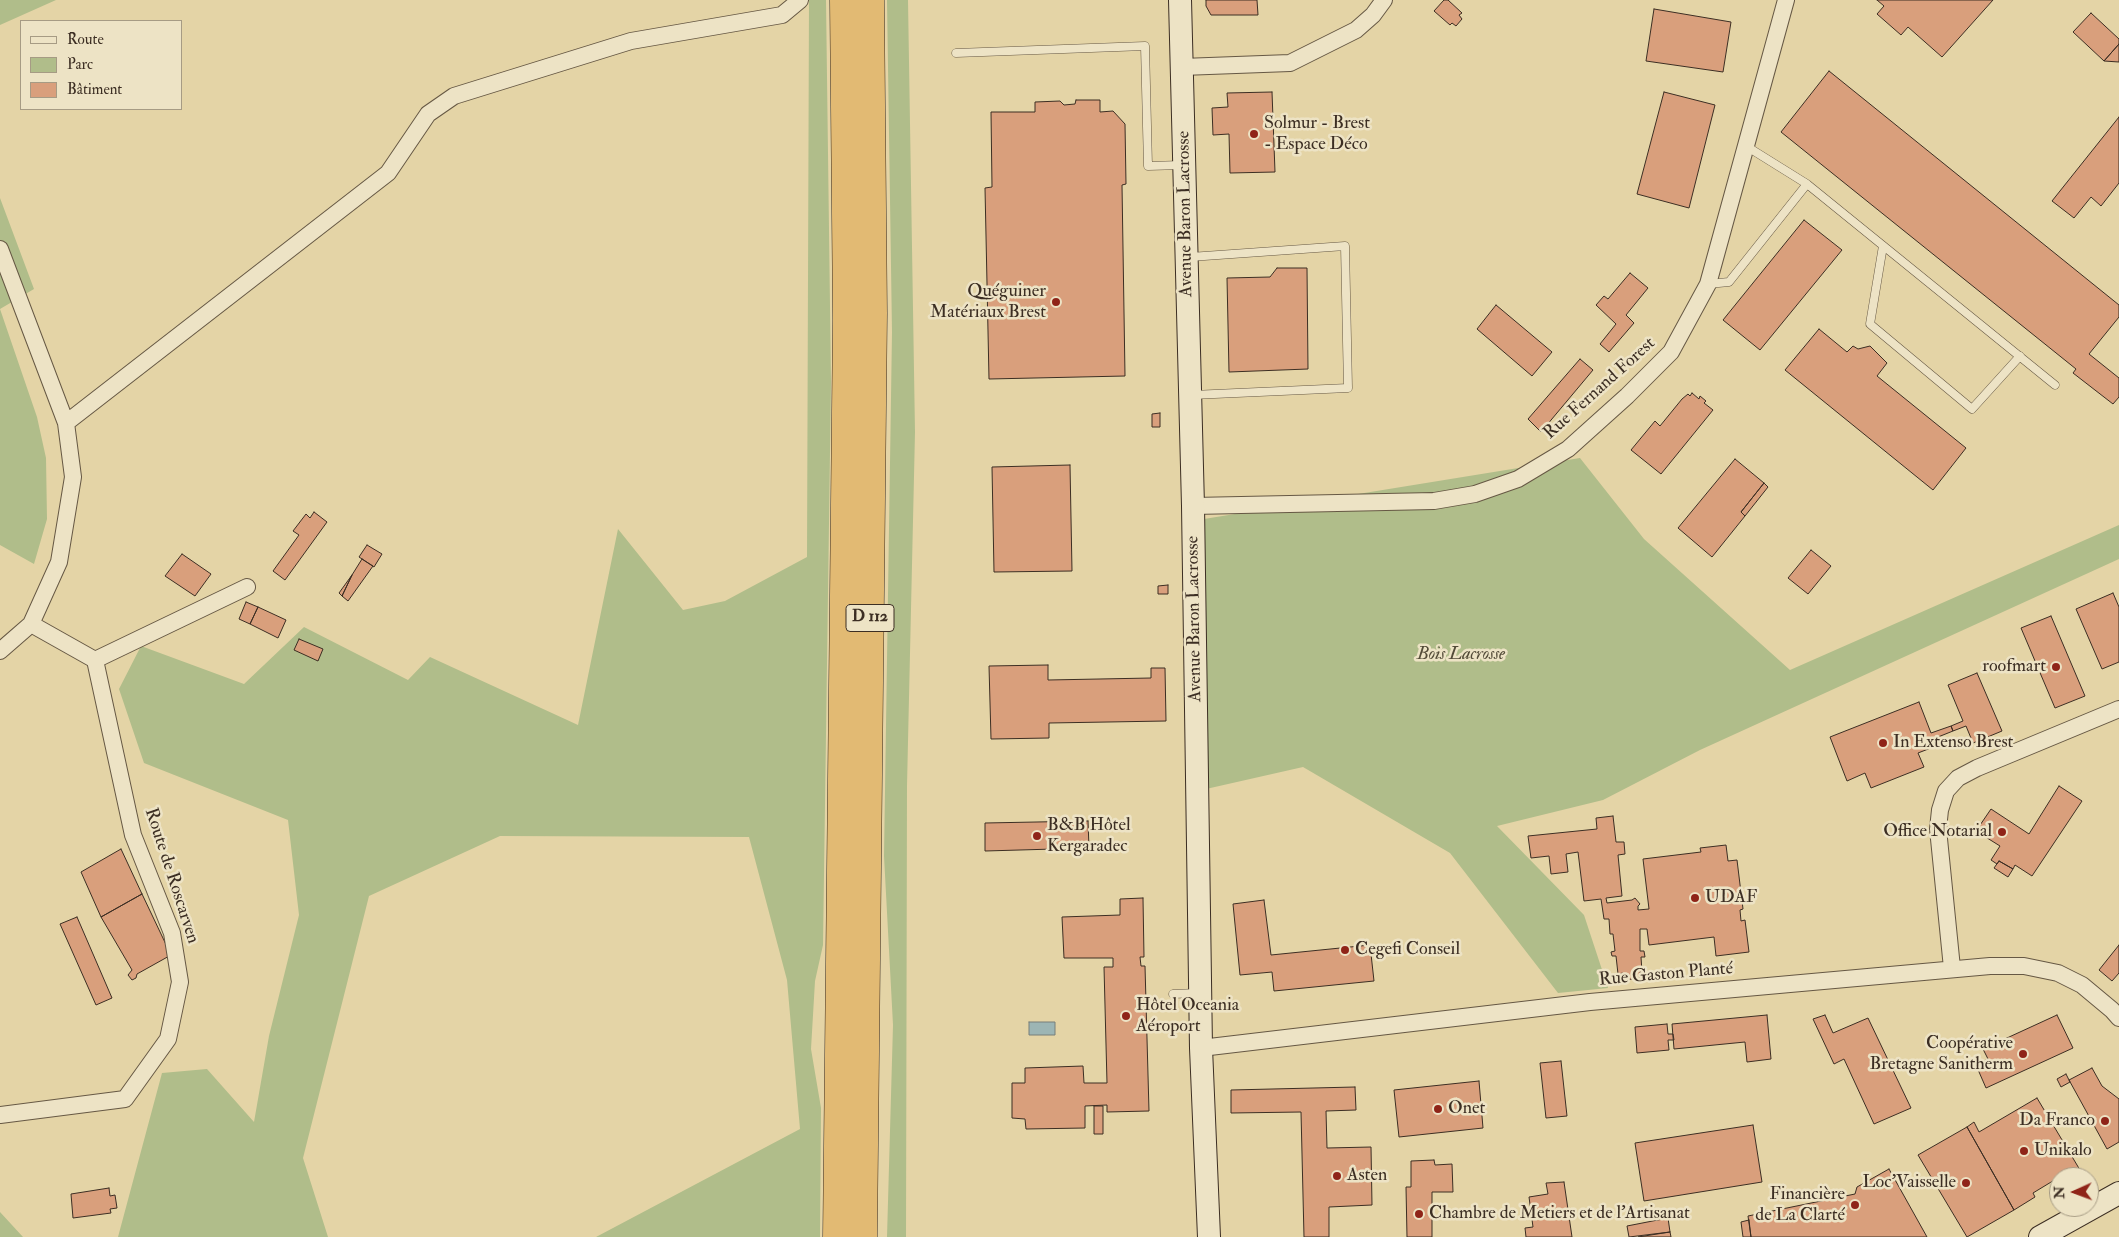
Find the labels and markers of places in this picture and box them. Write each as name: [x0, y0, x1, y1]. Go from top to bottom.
place label: Solmur - Brest - Espace Déco: [1264, 113, 1370, 156]
marker: Solmur - Brest - Espace Déco: [1248, 128, 1260, 140]
place label: Quéguiner Matériaux Brest: [930, 281, 1046, 324]
marker: Quéguiner Matériaux Brest: [1050, 296, 1062, 308]
place label: roofmart: [1982, 656, 2046, 678]
marker: roofmart: [2050, 661, 2062, 673]
place label: In Extenso Brest: [1893, 732, 2013, 754]
marker: In Extenso Brest: [1877, 737, 1889, 749]
place label: B&B Hôtel Kergaradec: [1047, 815, 1131, 858]
place label: Office Notarial: [1883, 821, 1992, 843]
marker: Office Notarial: [1996, 826, 2008, 838]
marker: B&B Hôtel Kergaradec: [1031, 830, 1043, 842]
place label: UDAF: [1705, 887, 1757, 909]
marker: UDAF: [1689, 892, 1701, 904]
place label: Cegefi Conseil: [1355, 939, 1460, 961]
marker: Cegefi Conseil: [1339, 944, 1351, 956]
place label: Hôtel Oceania Aéroport: [1136, 995, 1239, 1038]
marker: Hôtel Oceania Aéroport: [1120, 1010, 1132, 1022]
place label: Coopérative Bretagne Sanitherm: [1870, 1033, 2013, 1076]
marker: Coopérative Bretagne Sanitherm: [2017, 1048, 2029, 1060]
place label: Onet: [1448, 1098, 1485, 1120]
marker: Onet: [1432, 1103, 1444, 1115]
place label: Da Franco: [2019, 1110, 2095, 1132]
marker: Da Franco: [2099, 1115, 2111, 1127]
place label: Unikalo: [2034, 1140, 2092, 1162]
marker: Unikalo: [2018, 1145, 2030, 1157]
place label: Asten: [1347, 1165, 1387, 1187]
marker: Asten: [1331, 1170, 1343, 1182]
place label: Loc'Vaisselle: [1862, 1172, 1956, 1194]
marker: Loc'Vaisselle: [1960, 1177, 1972, 1189]
place label: Financière de La Clarté: [1755, 1184, 1845, 1226]
marker: Financière de La Clarté: [1849, 1199, 1861, 1211]
place label: Chambre de Metiers et de l'Artisanat: [1429, 1203, 1690, 1225]
marker: Chambre de Metiers et de l'Artisanat: [1413, 1208, 1425, 1220]

